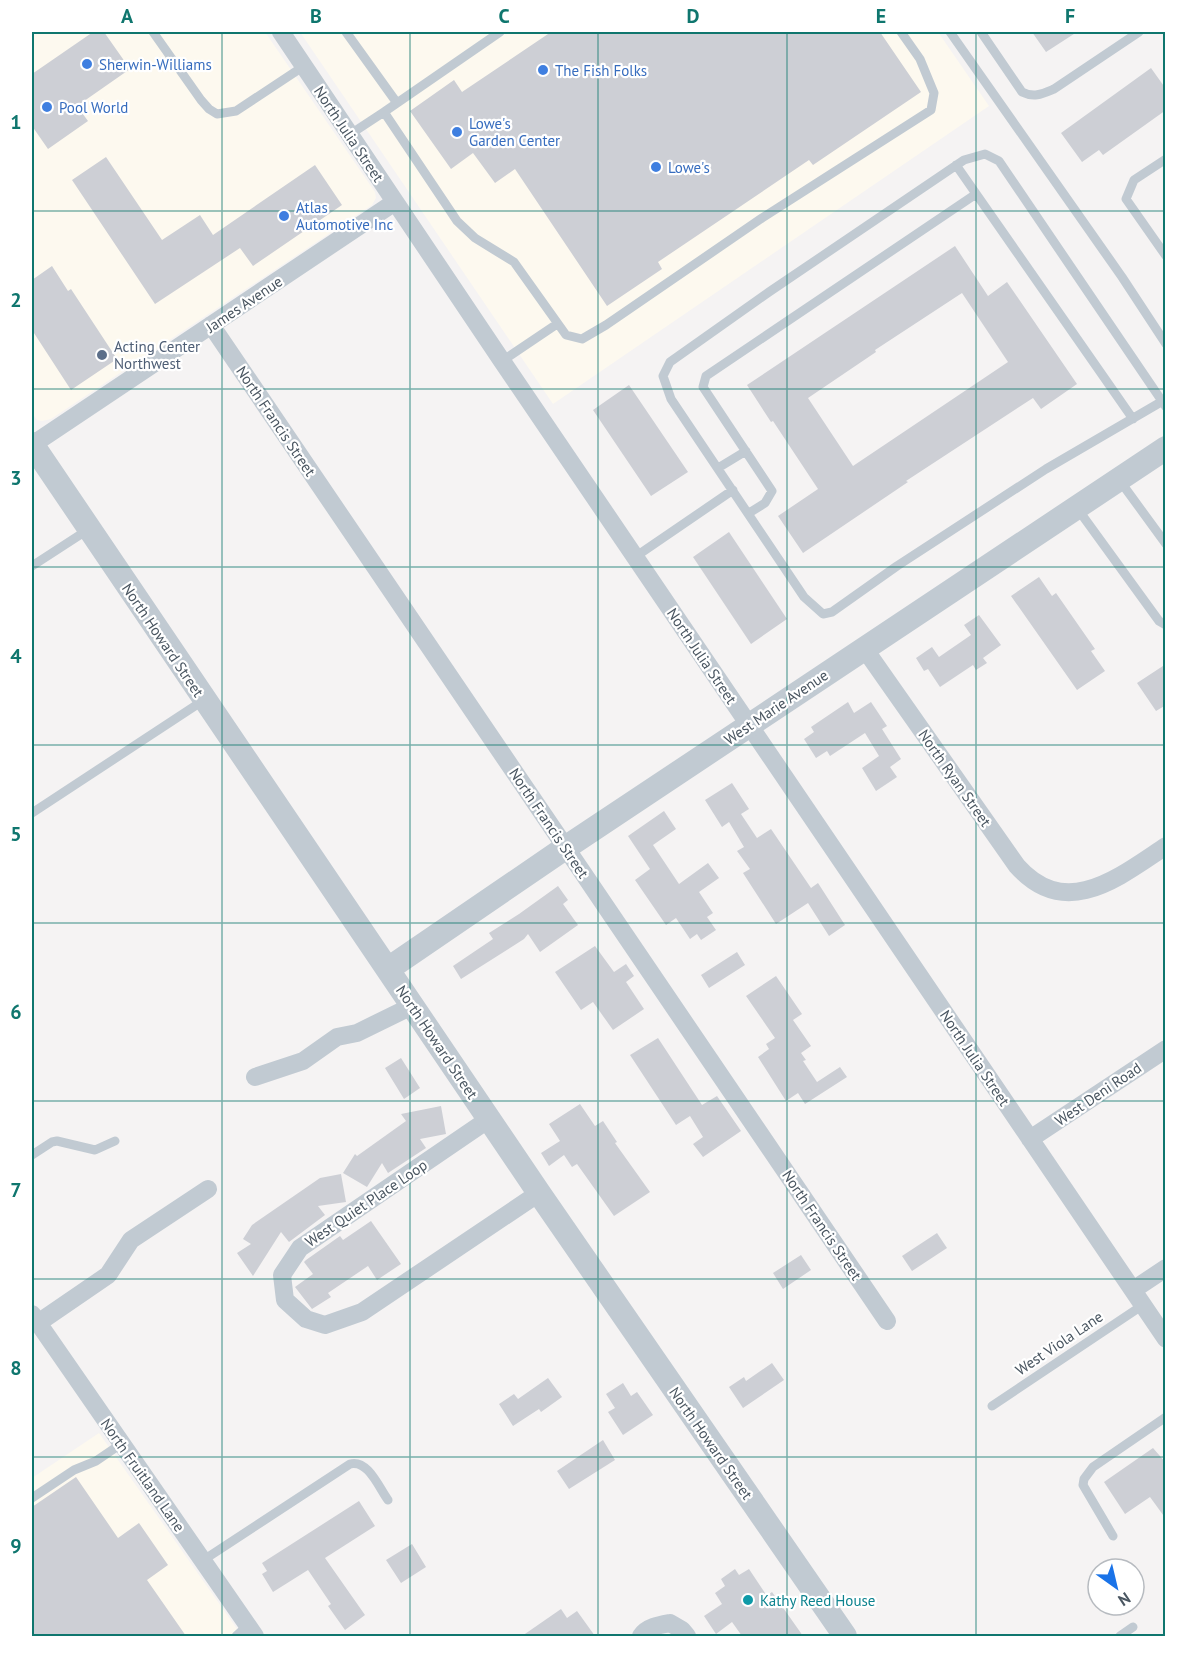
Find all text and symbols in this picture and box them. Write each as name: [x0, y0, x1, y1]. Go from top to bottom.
text: A: [121, 3, 134, 29]
text: B: [310, 3, 322, 29]
text: C: [498, 3, 510, 29]
text: D: [687, 3, 700, 29]
text: E: [876, 3, 886, 29]
text: F: [1065, 3, 1075, 29]
place label: Sherwin-Williams: [99, 55, 212, 74]
marker: Sherwin-Williams: [80, 57, 94, 71]
place label: The Fish Folks: [555, 61, 647, 80]
marker: The Fish Folks: [536, 63, 550, 77]
street label: North Julia Street: [310, 82, 388, 186]
place label: Pool World: [59, 98, 128, 117]
marker: Pool World: [40, 100, 54, 114]
text: 1: [10, 109, 22, 135]
place label: Lowe's Garden Center: [469, 114, 560, 150]
marker: Lowe's Garden Center: [450, 125, 464, 139]
place label: Lowe's: [668, 158, 710, 177]
marker: Lowe's: [649, 160, 663, 174]
place label: Atlas Automotive Inc: [296, 198, 393, 234]
marker: Atlas Automotive Inc: [277, 209, 291, 223]
street label: James Avenue: [201, 271, 286, 337]
text: 2: [10, 287, 22, 313]
place label: Acting Center Northwest: [114, 337, 200, 373]
marker: Acting Center Northwest: [95, 348, 109, 362]
street label: North Francis Street: [232, 362, 320, 480]
text: 3: [10, 465, 22, 491]
street label: North Howard Street: [118, 580, 208, 700]
street label: North Julia Street: [663, 604, 741, 708]
text: 4: [10, 643, 22, 669]
street label: West Marie Avenue: [720, 665, 832, 749]
street label: North Ryan Street: [914, 726, 996, 830]
street label: North Francis Street: [505, 764, 593, 882]
text: 5: [10, 821, 22, 847]
street label: North Howard Street: [392, 982, 482, 1102]
text: 6: [10, 999, 22, 1025]
street label: North Julia Street: [936, 1006, 1014, 1110]
street label: West Deni Road: [1051, 1058, 1145, 1130]
street label: West Quiet Place Loop: [301, 1155, 431, 1251]
street label: North Francis Street: [778, 1166, 866, 1284]
text: 7: [10, 1177, 22, 1203]
street label: West Viola Lane: [1012, 1307, 1106, 1379]
text: 8: [10, 1355, 22, 1381]
street label: North Howard Street: [665, 1383, 757, 1503]
street label: North Fruitland Lane: [97, 1415, 189, 1535]
text: 9: [10, 1533, 22, 1559]
north arrow: [1086, 1557, 1146, 1617]
text: N: [1114, 1588, 1134, 1611]
place label: Kathy Reed House: [760, 1591, 875, 1610]
marker: Kathy Reed House: [741, 1593, 755, 1607]

